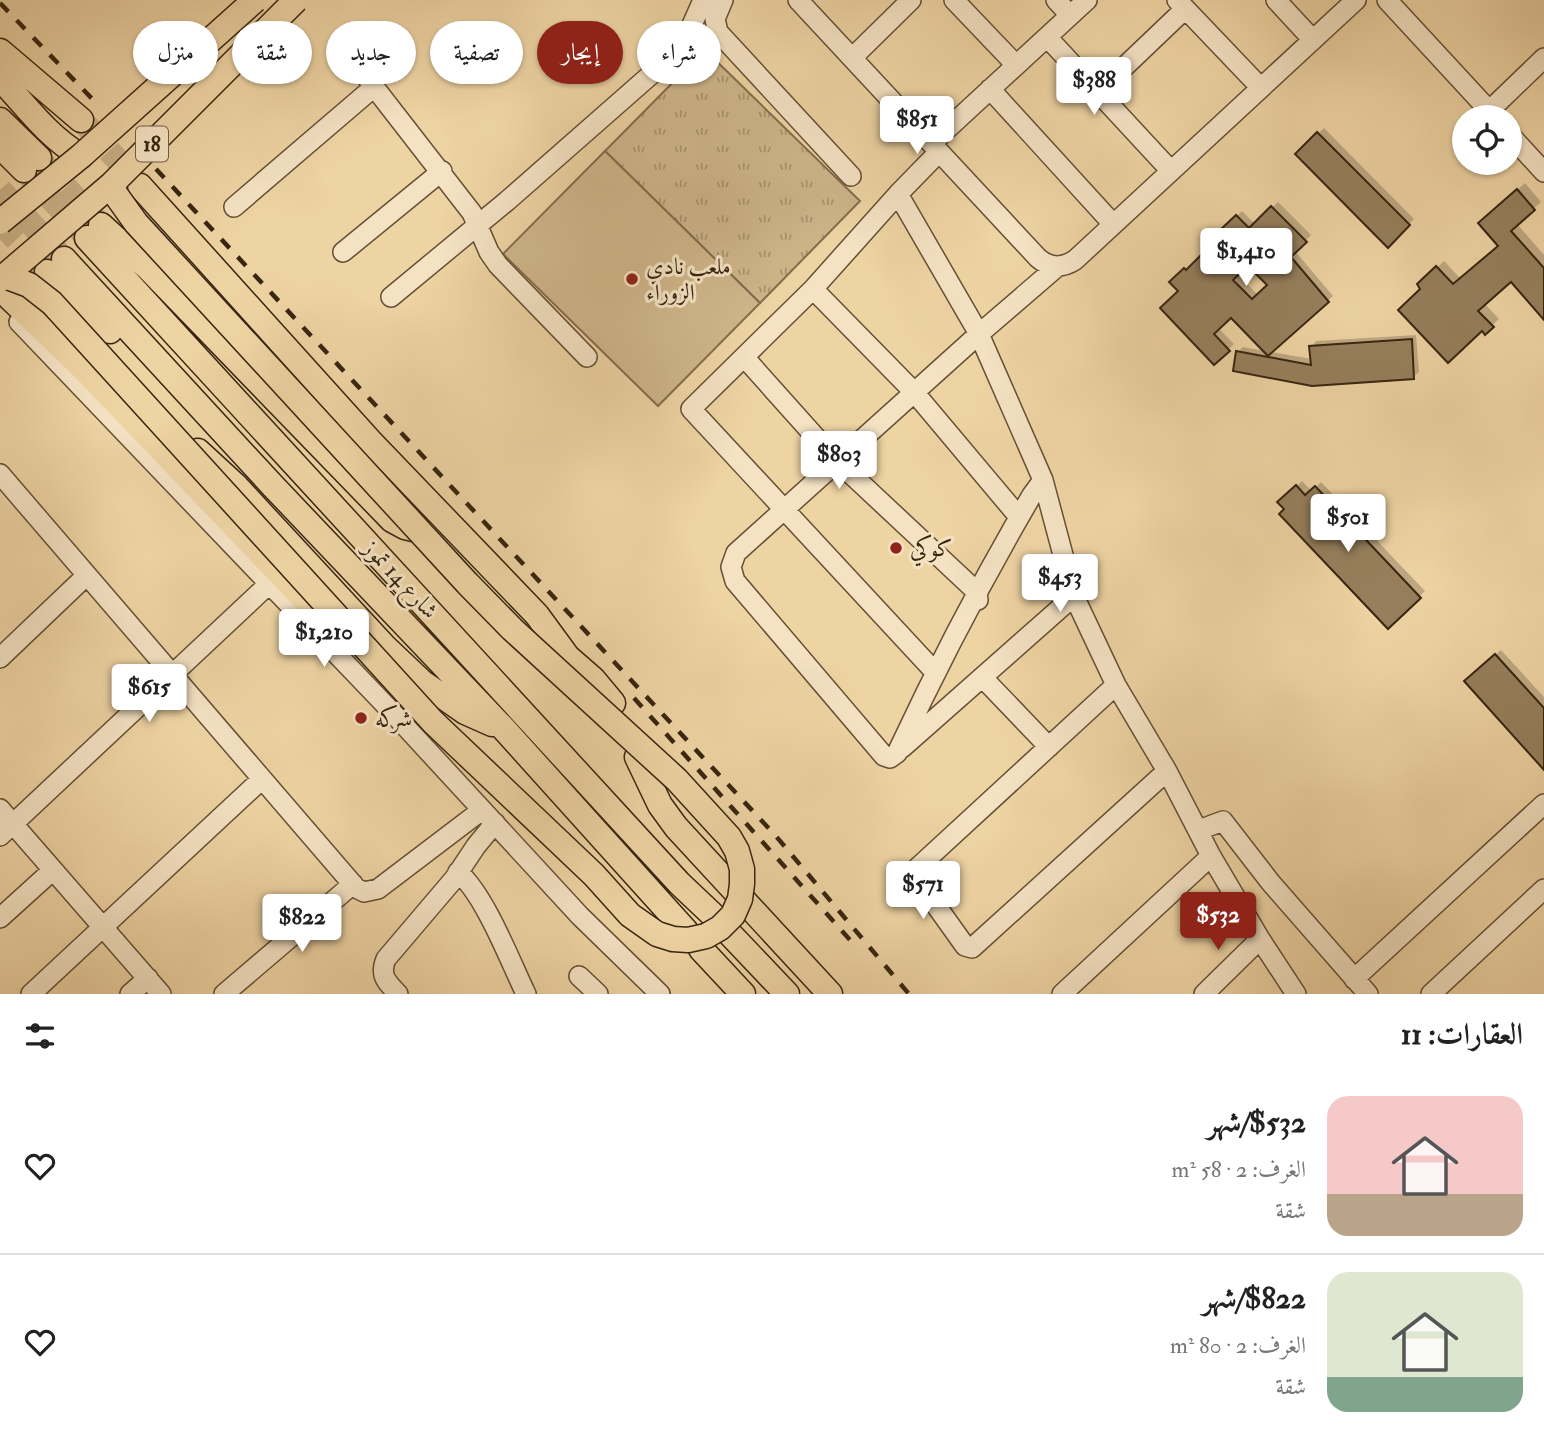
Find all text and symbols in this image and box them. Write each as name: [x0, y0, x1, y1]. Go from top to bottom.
chip: منزل: [133, 21, 218, 84]
chip: شقة: [232, 21, 312, 84]
chip: جديد: [326, 21, 416, 84]
chip: تصفية: [430, 21, 523, 84]
chip: إيجار: [537, 21, 623, 84]
chip: شراء: [637, 21, 721, 84]
pin: $388: [1053, 58, 1135, 117]
text: $388: [1072, 65, 1116, 94]
pin: $851: [876, 96, 958, 156]
text: $851: [896, 104, 938, 133]
map controls: [1452, 105, 1522, 175]
button: locate: [1452, 105, 1522, 175]
road number: 18: [136, 127, 168, 162]
pin: $1,410: [1189, 229, 1303, 288]
text: $1,410: [1216, 236, 1276, 265]
place label: ملعب نادي الزوراء: [646, 252, 731, 307]
marker: ملعب نادي الزوراء: [624, 271, 640, 287]
pin: $803: [798, 432, 880, 491]
text: $803: [817, 439, 861, 468]
pin: $501: [1307, 494, 1389, 554]
text: $501: [1327, 502, 1369, 531]
street label: شارع 14 تموز: [352, 532, 444, 628]
place label: كوكي: [910, 534, 952, 567]
marker: كوكي: [888, 540, 904, 556]
pin: $453: [1019, 554, 1101, 614]
text: $453: [1038, 562, 1082, 591]
pin: $1,210: [267, 610, 381, 669]
text: $1,210: [295, 617, 353, 646]
pin: $615: [108, 664, 190, 724]
text: $615: [128, 672, 170, 701]
place label: شركه: [375, 704, 412, 734]
marker: شركه: [353, 710, 369, 726]
pin: $571: [882, 862, 964, 921]
text: $571: [902, 869, 944, 898]
pin: $532: [1177, 892, 1259, 952]
pin: $822: [261, 894, 343, 954]
text: $532: [1196, 900, 1240, 929]
text: $822: [278, 902, 326, 931]
text: العقارات: 11: [1401, 1016, 1523, 1053]
icon: filters: [21, 1017, 59, 1055]
text: $532/شهر: [1207, 1104, 1306, 1141]
icon: home: [1383, 1124, 1467, 1208]
icon: heart: [21, 1147, 59, 1185]
text: الغرف: 2 · 58 m²: [1172, 1155, 1306, 1184]
text: شقة: [1276, 1196, 1306, 1225]
text: $822/شهر: [1202, 1280, 1306, 1317]
icon: home: [1383, 1300, 1467, 1384]
icon: heart: [21, 1323, 59, 1361]
text: الغرف: 2 · 80 m²: [1170, 1331, 1306, 1360]
text: شقة: [1276, 1372, 1306, 1401]

